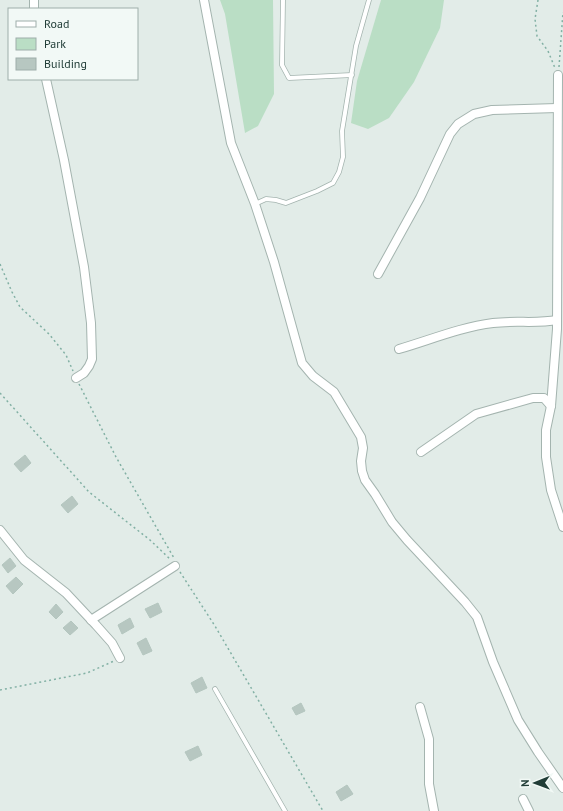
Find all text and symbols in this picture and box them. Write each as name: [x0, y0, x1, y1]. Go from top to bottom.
legend: [8, 8, 138, 80]
text: Road: [44, 16, 69, 31]
text: Park: [44, 36, 66, 51]
text: Building: [44, 56, 87, 71]
north arrow: [515, 763, 555, 803]
text: N: [518, 779, 532, 787]

